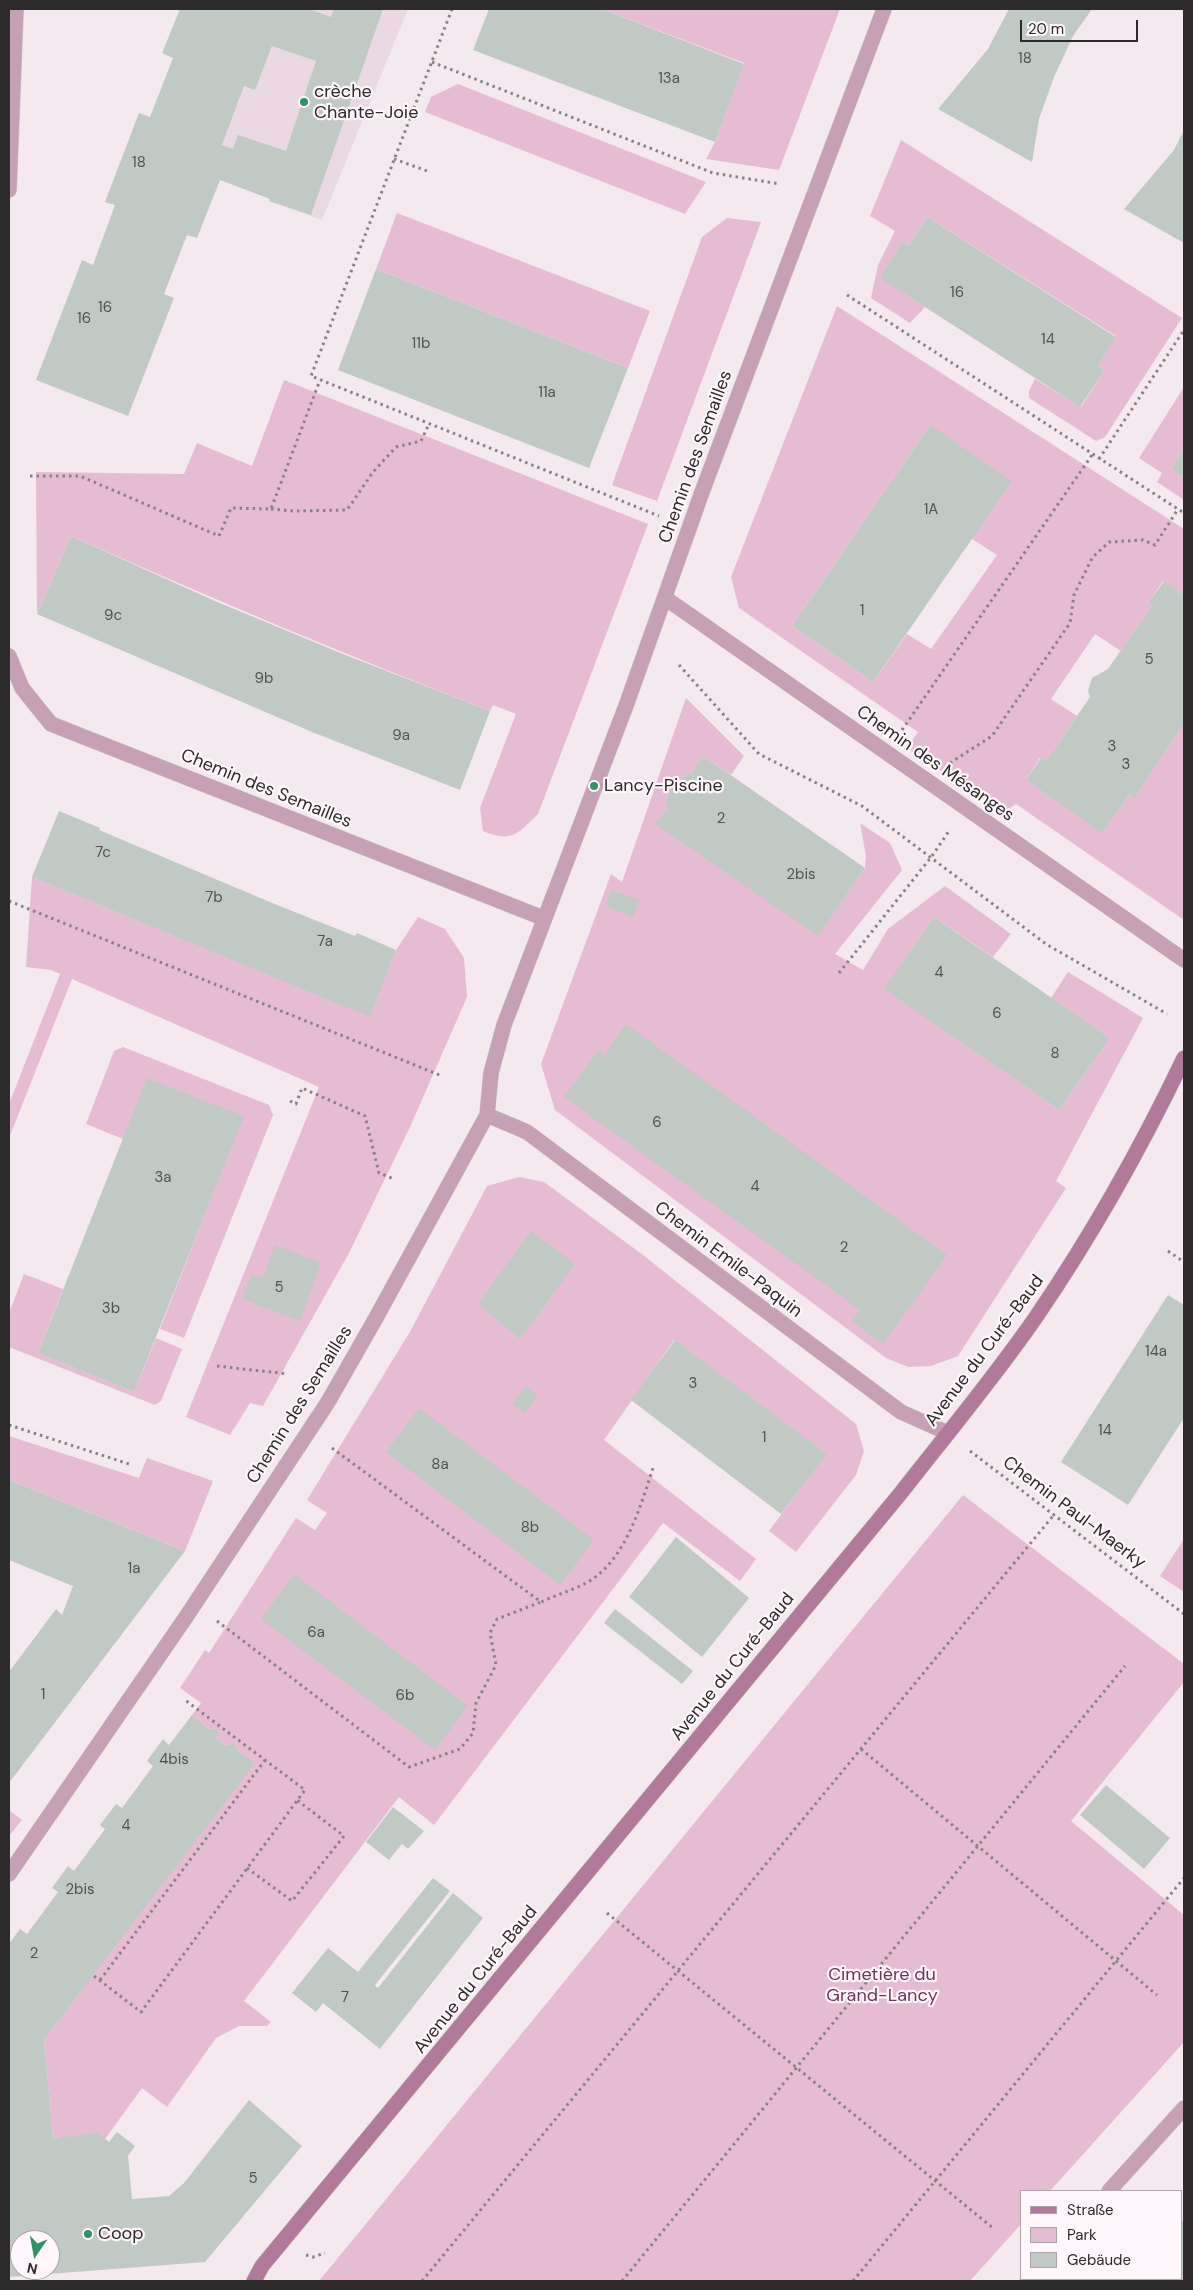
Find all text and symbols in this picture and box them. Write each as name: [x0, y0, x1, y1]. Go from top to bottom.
scale bar: [1023, 10, 1140, 42]
text: 20 m: [1028, 19, 1064, 39]
house number: 18: [1018, 50, 1032, 68]
house number: 13a: [658, 70, 680, 88]
place label: crèche Chante-Joie: [314, 81, 418, 124]
marker: crèche Chante-Joie: [298, 96, 310, 108]
house number: 18: [132, 154, 146, 172]
house number: 16: [950, 284, 964, 302]
house number: 16: [98, 299, 112, 317]
house number: 16: [77, 310, 91, 328]
house number: 14: [1041, 331, 1055, 349]
house number: 11b: [412, 335, 430, 353]
street label: Chemin des Semailles: [655, 368, 737, 546]
house number: 11a: [538, 384, 556, 402]
house number: 1A: [924, 501, 938, 519]
house number: 1: [860, 602, 864, 620]
house number: 9c: [104, 607, 122, 625]
house number: 5: [1144, 651, 1154, 669]
house number: 9b: [255, 670, 273, 688]
street label: Chemin des Mésanges: [852, 701, 1018, 827]
house number: 9a: [392, 727, 410, 745]
house number: 3: [1108, 738, 1116, 756]
street label: Chemin des Semailles: [177, 745, 355, 833]
house number: 3: [1122, 756, 1130, 774]
place label: Lancy-Piscine: [604, 775, 723, 797]
marker: Lancy-Piscine: [588, 780, 600, 792]
house number: 2: [717, 810, 725, 828]
house number: 7c: [95, 844, 111, 862]
house number: 2bis: [786, 866, 816, 884]
house number: 7b: [205, 889, 223, 907]
house number: 7a: [317, 933, 333, 951]
house number: 4: [934, 964, 944, 982]
house number: 6: [992, 1005, 1002, 1023]
house number: 8: [1050, 1045, 1060, 1063]
house number: 6: [652, 1114, 662, 1132]
house number: 3a: [154, 1169, 172, 1187]
house number: 4: [750, 1178, 760, 1196]
street label: Chemin Emile-Paquin: [650, 1197, 806, 1323]
house number: 2: [840, 1239, 848, 1257]
street label: Avenue du Curé-Baud: [921, 1271, 1049, 1431]
house number: 5: [274, 1279, 284, 1297]
house number: 3b: [102, 1300, 120, 1318]
street label: Chemin des Semailles: [243, 1322, 357, 1488]
house number: 14a: [1145, 1343, 1167, 1361]
house number: 3: [689, 1375, 697, 1393]
house number: 14: [1098, 1422, 1112, 1440]
house number: 1: [762, 1429, 766, 1447]
street label: Chemin Paul-Maerky: [998, 1452, 1150, 1574]
house number: 8a: [431, 1456, 449, 1474]
house number: 8b: [521, 1519, 539, 1537]
house number: 1a: [128, 1560, 140, 1578]
street label: Avenue du Curé-Baud: [667, 1589, 799, 1745]
house number: 6a: [307, 1624, 325, 1642]
house number: 1: [41, 1686, 45, 1704]
house number: 6b: [396, 1687, 414, 1705]
house number: 4bis: [159, 1751, 189, 1769]
house number: 4: [121, 1817, 131, 1835]
house number: 2bis: [65, 1881, 95, 1899]
street label: Avenue du Curé-Baud: [410, 1902, 542, 2058]
house number: 2: [30, 1945, 38, 1963]
park label: Cimetière du Grand-Lancy: [826, 1964, 938, 2006]
house number: 7: [341, 1989, 349, 2007]
house number: 5: [248, 2170, 258, 2188]
legend: [1020, 2190, 1183, 2280]
text: Straße: [1067, 2200, 1114, 2220]
place label: Coop: [98, 2223, 144, 2245]
text: Park: [1067, 2225, 1097, 2245]
marker: Coop: [82, 2228, 94, 2240]
north arrow: [10, 2230, 60, 2280]
text: Gebäude: [1067, 2250, 1131, 2270]
text: N: [25, 2259, 39, 2279]

